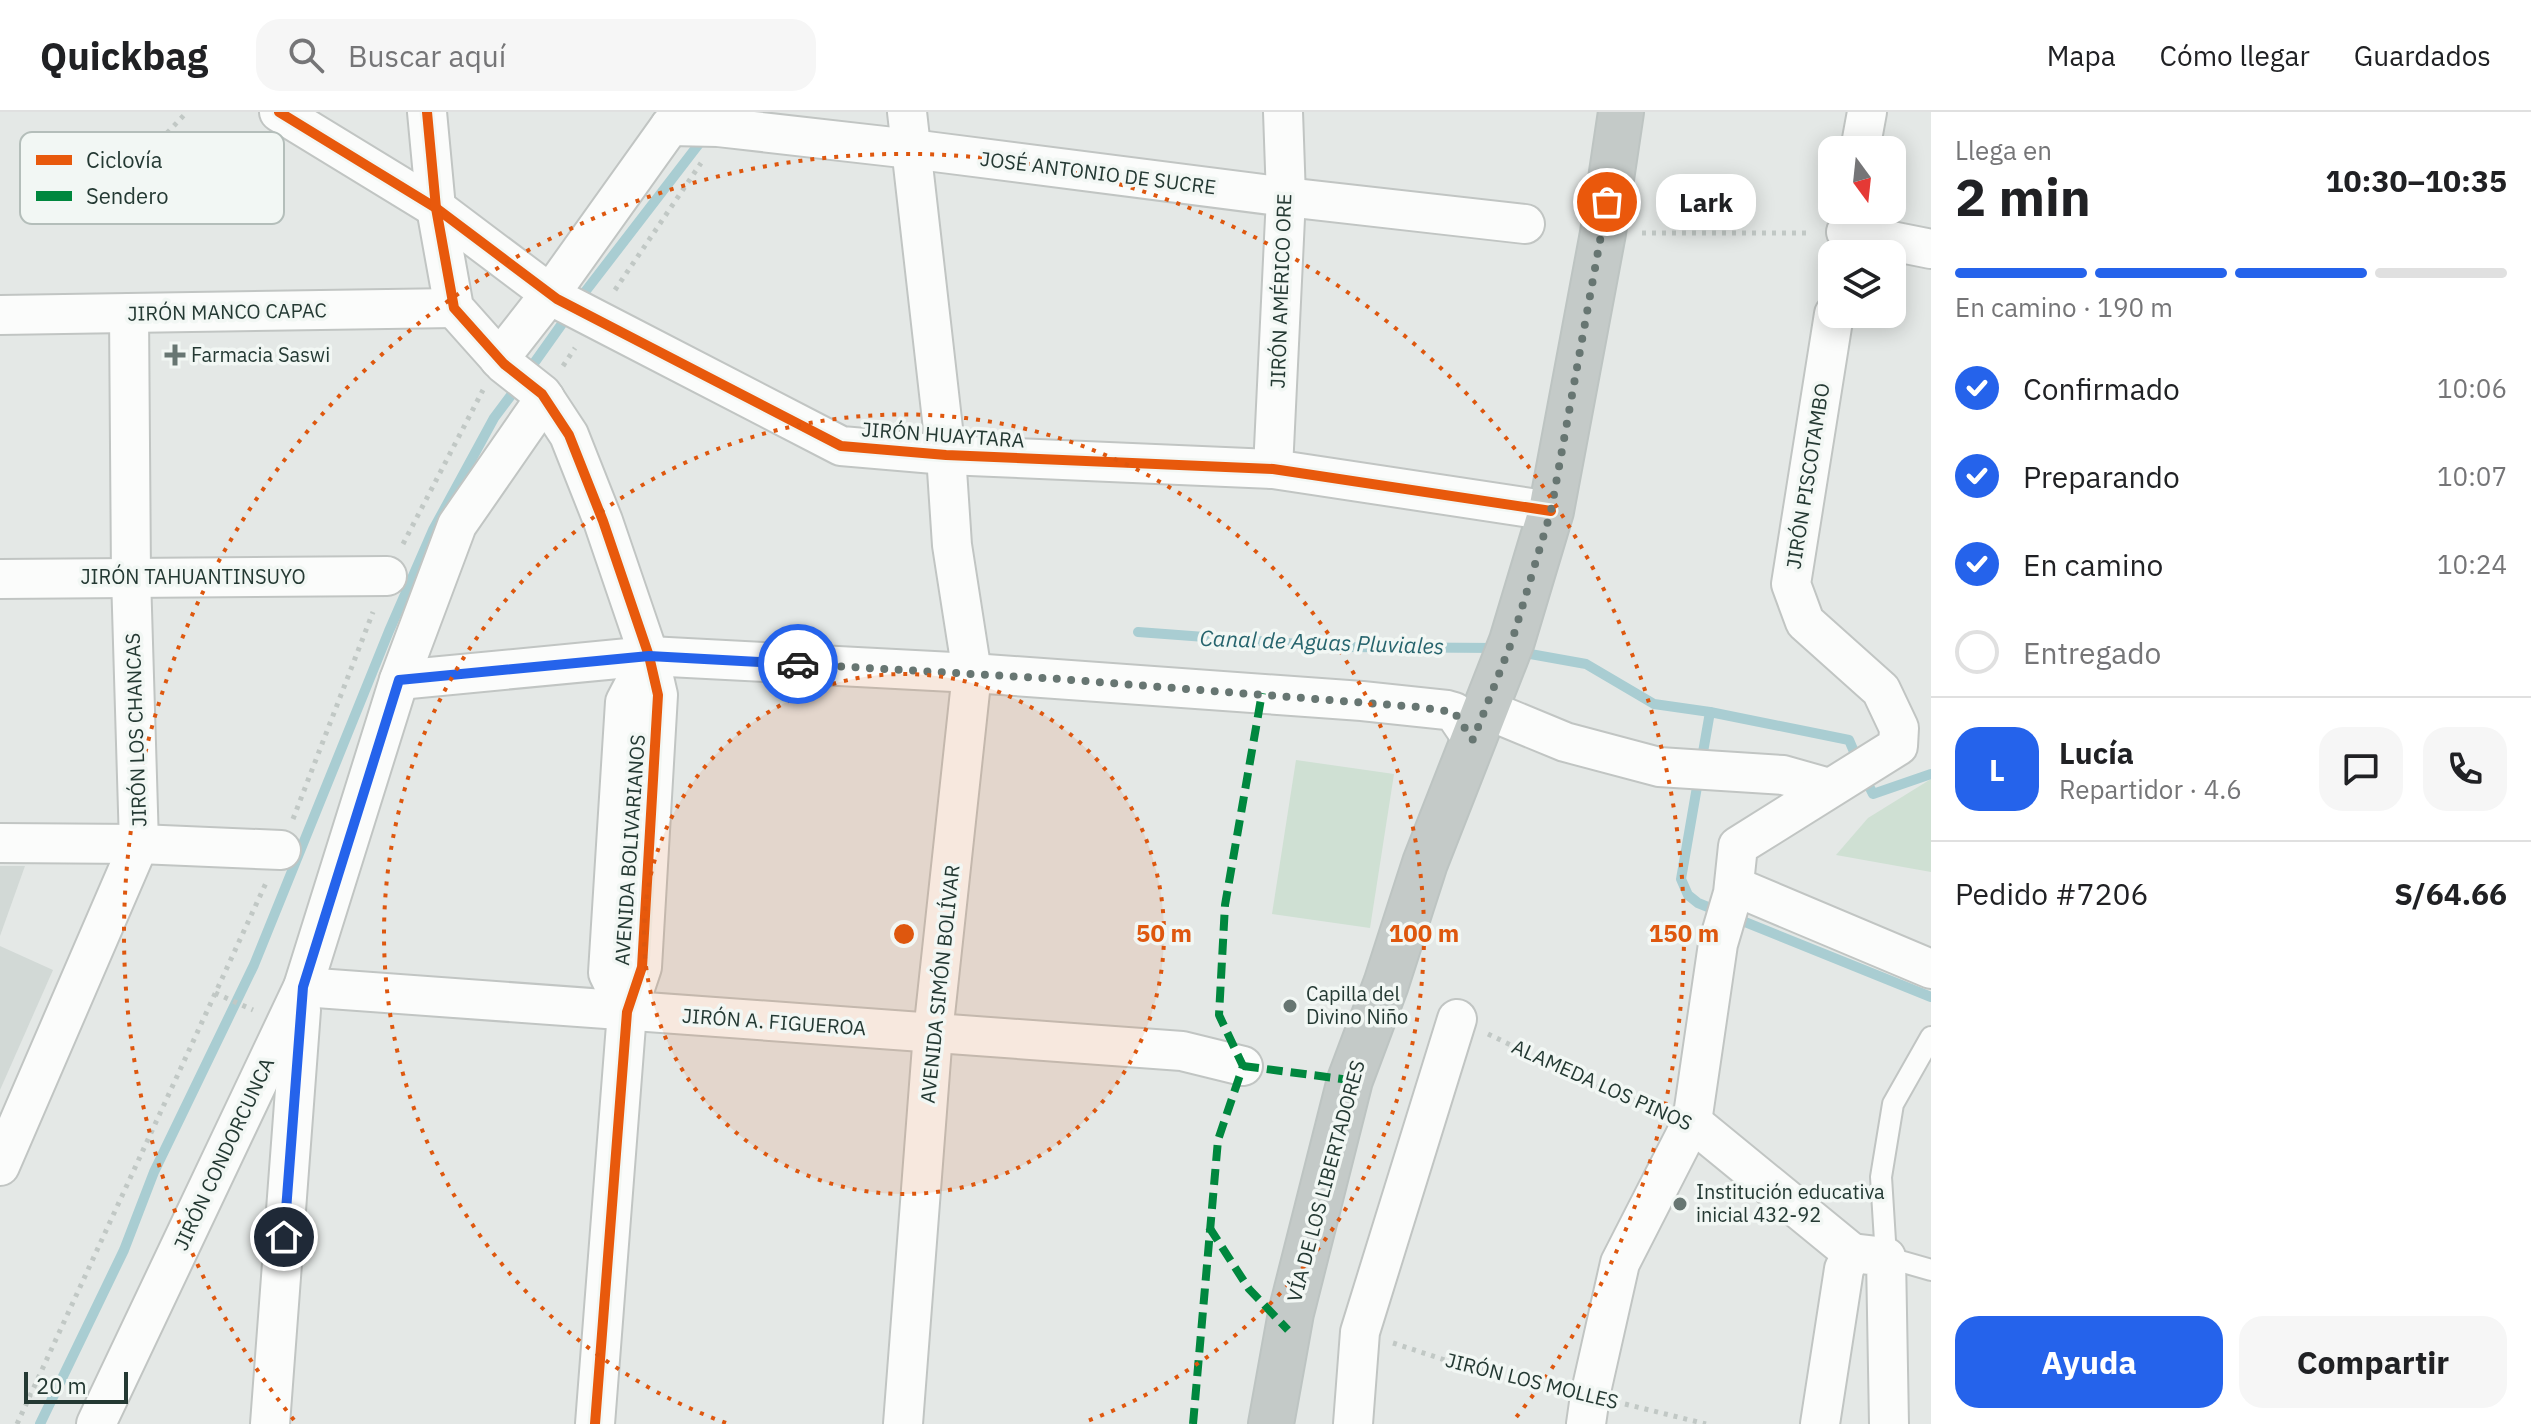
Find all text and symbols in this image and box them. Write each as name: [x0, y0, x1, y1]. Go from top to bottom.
search box: [256, 19, 816, 91]
text: Quickbag: [40, 31, 208, 80]
icon: search: [284, 33, 328, 77]
text: Buscar aquí: [348, 36, 506, 75]
text: Mapa: [2047, 37, 2116, 74]
text: Cómo llegar: [2160, 37, 2310, 74]
text: Guardados: [2354, 37, 2491, 74]
legend: [20, 132, 284, 224]
text: Llega en: [1955, 133, 2052, 167]
north arrow: [1818, 136, 1906, 224]
map controls: [1818, 136, 1906, 328]
text: Ciclovía: [86, 145, 163, 174]
street label: JOSÉ ANTONIO DE SUCRE: [979, 145, 1218, 200]
text: 10:30–10:35: [2326, 161, 2507, 200]
text: 2 min: [1955, 163, 2091, 230]
pin: [1573, 168, 1641, 236]
callout: Lark: [1655, 174, 1755, 230]
icon: bag: [1585, 180, 1629, 224]
text: Sendero: [86, 181, 168, 210]
text: Lark: [1679, 185, 1733, 219]
street label: JIRÓN AMÉRICO ORE: [1264, 193, 1297, 389]
button: layers: [1818, 240, 1906, 328]
text: En camino · 190 m: [1955, 290, 2173, 324]
street label: JIRÓN MANCO CAPAC: [127, 296, 327, 327]
place label: Farmacia Saswi: [191, 341, 330, 368]
marker: Farmacia Saswi: [166, 346, 184, 364]
icon: check: [1955, 366, 1999, 410]
text: Confirmado: [2023, 369, 2180, 408]
text: 10:06: [2437, 371, 2507, 405]
street label: JIRÓN PISCOTAMBO: [1779, 381, 1836, 571]
street label: JIRÓN HUAYTARA: [861, 415, 1026, 454]
icon: check: [1955, 454, 1999, 498]
text: Preparando: [2023, 457, 2180, 496]
text: 10:07: [2437, 459, 2507, 493]
icon: check: [1955, 542, 1999, 586]
text: En camino: [2023, 545, 2163, 584]
text: 10:24: [2437, 547, 2507, 581]
street label: JIRÓN TAHUANTINSUYO: [80, 563, 306, 590]
water label: Canal de Aguas Pluviales: [1199, 623, 1445, 660]
courier: [758, 624, 838, 704]
street label: JIRÓN LOS CHANCAS: [119, 633, 152, 827]
text: Entregado: [2023, 633, 2161, 672]
icon: car: [776, 642, 820, 686]
button: chat: [2319, 727, 2403, 811]
button: phone: [2423, 727, 2507, 811]
street label: AVENIDA BOLIVARIANOS: [608, 733, 651, 966]
text: Lucía: [2059, 733, 2134, 772]
text: L: [1989, 750, 2005, 789]
text: Repartidor · 4.6: [2059, 772, 2242, 806]
street label: AVENIDA SIMÓN BOLÍVAR: [914, 863, 965, 1105]
text: Pedido #7206: [1955, 874, 2149, 913]
text: S/64.66: [2394, 874, 2507, 913]
text: 50 m: [1136, 917, 1192, 949]
text: 100 m: [1389, 917, 1459, 949]
text: 150 m: [1649, 917, 1719, 949]
centre of rings: [890, 920, 918, 948]
place label: Capilla del Divino Niño: [1306, 980, 1408, 1030]
marker: Capilla del Divino Niño: [1281, 997, 1299, 1015]
street label: JIRÓN A. FIGUEROA: [681, 1002, 867, 1041]
street label: ALAMEDA LOS PINOS: [1508, 1033, 1697, 1136]
street label: JIRÓN CONDORCUNCA: [167, 1053, 280, 1255]
street label: VÍA DE LOS LIBERTADORES: [1280, 1057, 1371, 1305]
place label: Institución educativa inicial 432-92: [1696, 1178, 1885, 1228]
marker: Institución educativa inicial 432-92: [1671, 1195, 1689, 1213]
pin: [250, 1203, 318, 1271]
icon: home: [262, 1215, 306, 1259]
button: Ayuda: [1955, 1316, 2223, 1408]
button: Compartir: [2239, 1316, 2507, 1408]
street label: JIRÓN LOS MOLLES: [1443, 1346, 1621, 1415]
scale bar: [24, 1368, 128, 1404]
text: 20 m: [36, 1371, 87, 1400]

